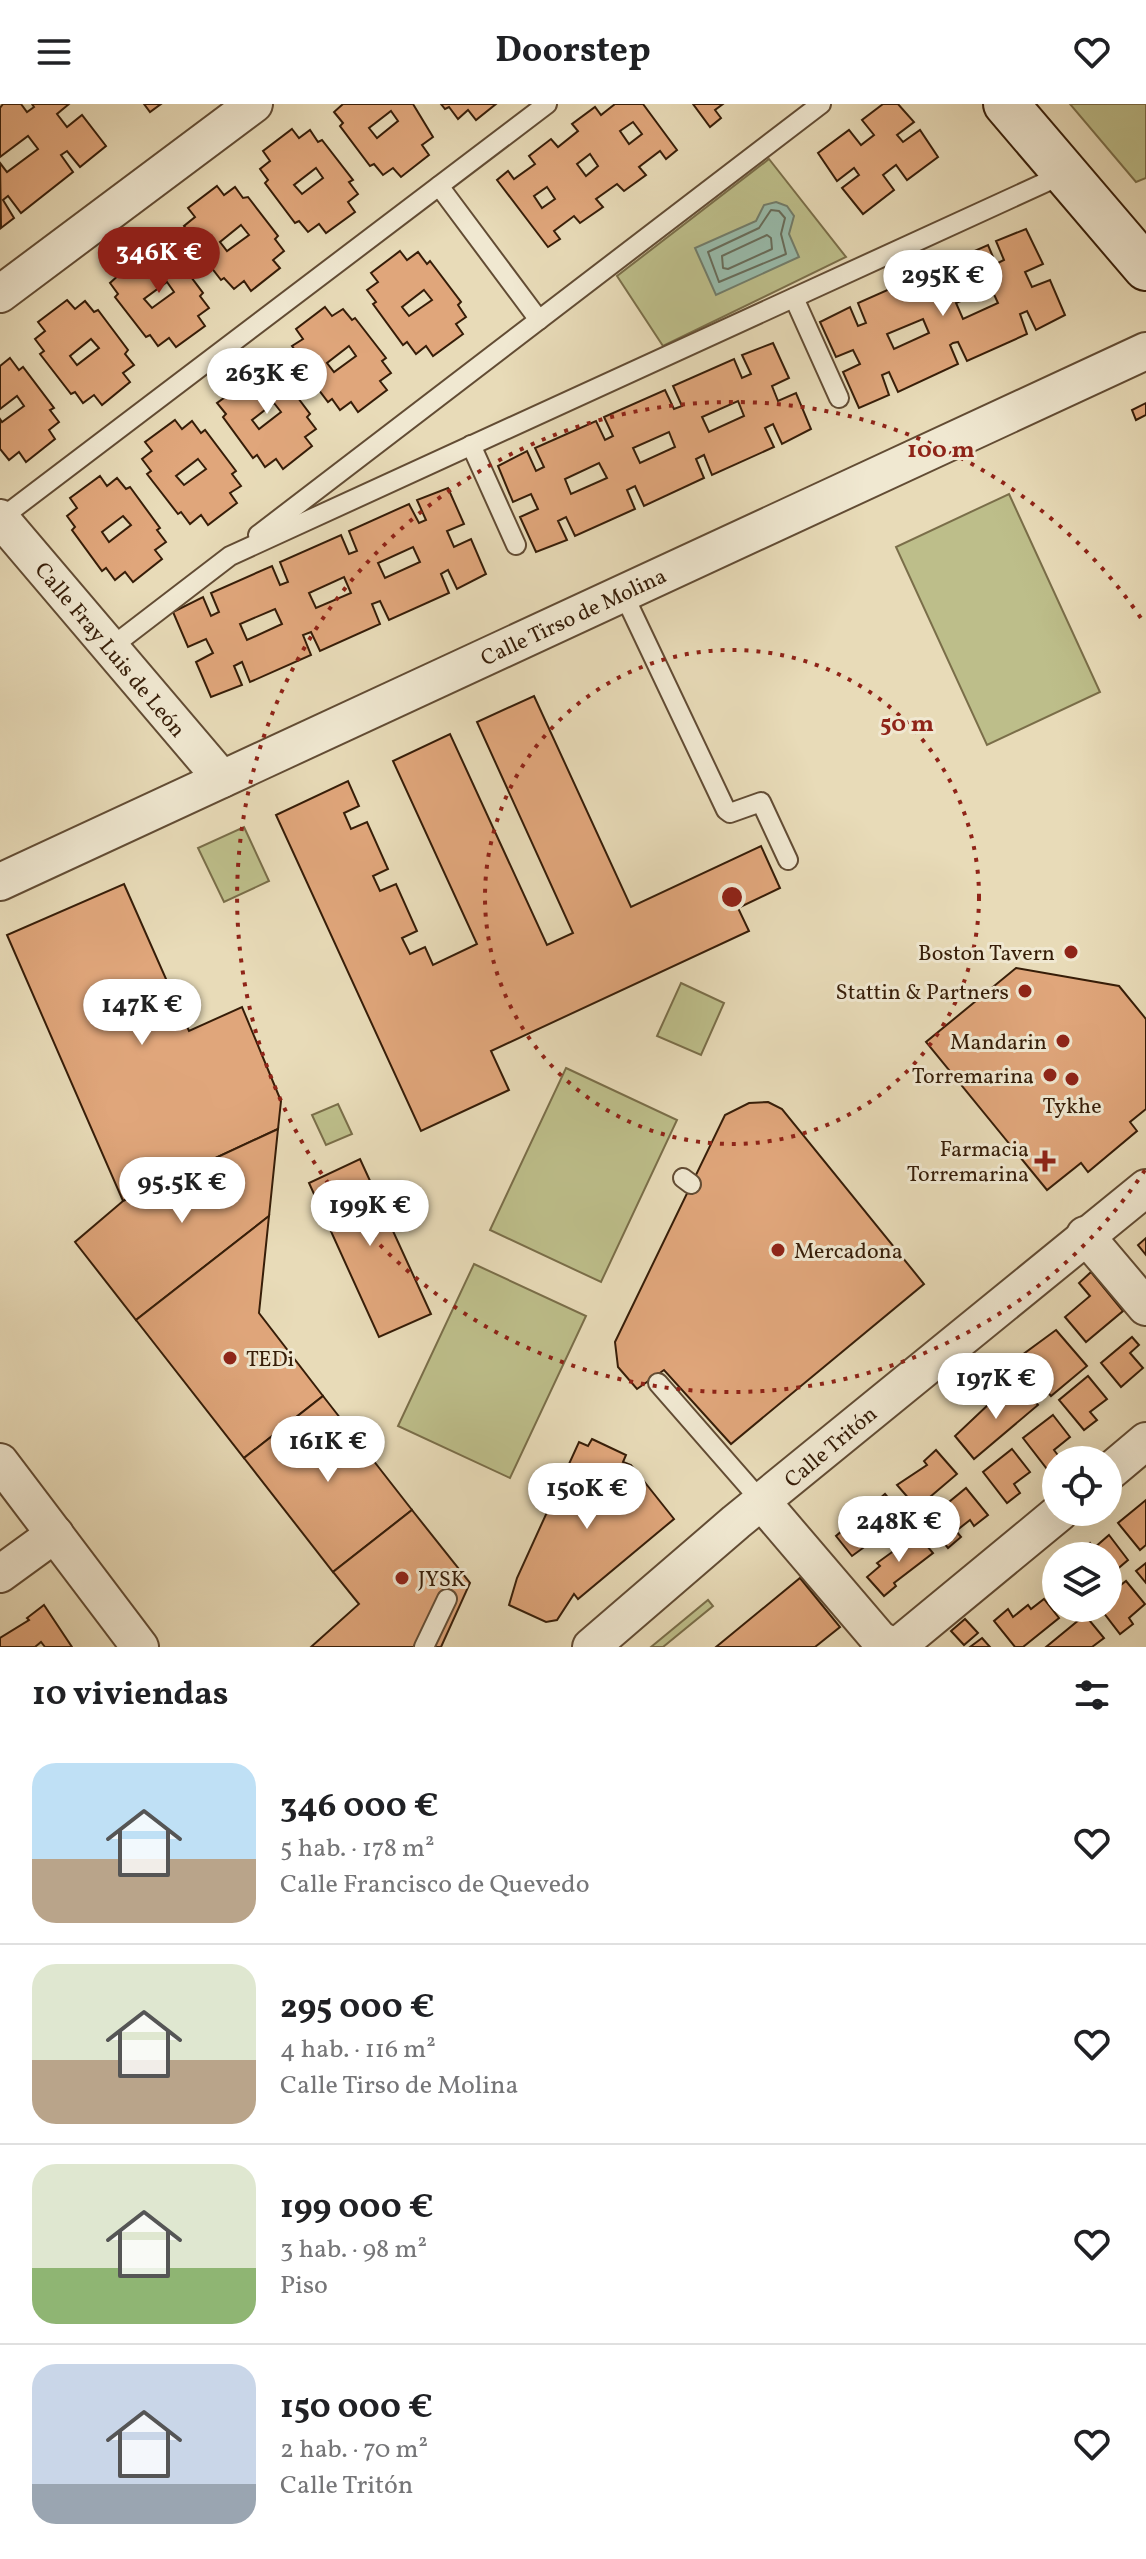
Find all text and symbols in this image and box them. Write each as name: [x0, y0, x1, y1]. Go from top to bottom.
text: Doorstep: [495, 27, 651, 77]
icon: menu: [32, 30, 76, 74]
icon: heart: [1070, 30, 1114, 74]
pin: 346K €: [94, 227, 224, 295]
text: 346K €: [116, 235, 202, 271]
pin: 295K €: [878, 250, 1008, 318]
text: 295K €: [901, 258, 985, 294]
pin: 263K €: [202, 348, 332, 416]
text: 263K €: [225, 356, 309, 392]
text: 100 m: [907, 434, 975, 468]
street label: Calle Fray Luis de León: [26, 556, 192, 745]
street label: Calle Tirso de Molina: [476, 562, 672, 675]
text: 50 m: [880, 708, 934, 742]
centre of rings: [718, 883, 746, 911]
place label: Boston Tavern: [918, 939, 1055, 970]
marker: Boston Tavern: [1062, 943, 1080, 961]
place label: Stattin & Partners: [836, 978, 1009, 1009]
pin: 147K €: [77, 979, 207, 1047]
marker: Stattin & Partners: [1016, 982, 1034, 1000]
text: 147K €: [101, 987, 183, 1023]
place label: Mandarin: [950, 1028, 1047, 1059]
marker: Mandarin: [1054, 1032, 1072, 1050]
place label: Torremarina: [912, 1062, 1034, 1093]
marker: Torremarina: [1041, 1066, 1059, 1084]
marker: Tykhe: [1063, 1070, 1081, 1088]
place label: Tykhe: [1042, 1092, 1102, 1123]
place label: Farmacia Torremarina: [907, 1135, 1029, 1191]
marker: Farmacia Torremarina: [1036, 1152, 1054, 1170]
pin: 95.5K €: [108, 1157, 256, 1225]
text: 95.5K €: [137, 1165, 227, 1201]
pin: 199K €: [305, 1180, 435, 1248]
text: 199K €: [329, 1188, 411, 1224]
place label: Mercadona: [794, 1237, 903, 1268]
marker: Mercadona: [769, 1241, 787, 1259]
place label: TEDi: [246, 1345, 294, 1376]
marker: TEDi: [221, 1349, 239, 1367]
pin: 197K €: [931, 1353, 1061, 1421]
text: 197K €: [956, 1361, 1036, 1397]
street label: Calle Tritón: [778, 1400, 885, 1496]
pin: 161K €: [263, 1416, 393, 1484]
text: 161K €: [289, 1424, 367, 1460]
map controls: [1042, 1446, 1122, 1622]
button: locate: [1042, 1446, 1122, 1526]
pin: 150K €: [522, 1463, 652, 1531]
text: 150K €: [546, 1471, 628, 1507]
pin: 248K €: [834, 1496, 964, 1564]
text: 248K €: [856, 1504, 942, 1540]
button: layers: [1042, 1542, 1122, 1622]
place label: JYSK: [418, 1565, 466, 1596]
marker: JYSK: [393, 1569, 411, 1587]
text: 10 viviendas: [32, 1672, 229, 1719]
icon: filters: [1070, 1673, 1114, 1717]
text: 346 000 €: [280, 1784, 439, 1831]
icon: home: [96, 1795, 192, 1891]
icon: heart: [1070, 1821, 1114, 1865]
text: 5 hab. · 178 m²: [280, 1831, 435, 1867]
text: Calle Francisco de Quevedo: [280, 1867, 590, 1903]
text: 295 000 €: [280, 1985, 435, 2032]
icon: home: [96, 1996, 192, 2092]
icon: heart: [1070, 2022, 1114, 2066]
text: 4 hab. · 116 m²: [280, 2032, 436, 2068]
text: Calle Tirso de Molina: [280, 2068, 519, 2104]
text: 199 000 €: [280, 2185, 434, 2232]
icon: home: [96, 2196, 192, 2292]
icon: heart: [1070, 2222, 1114, 2266]
text: 3 hab. · 98 m²: [280, 2232, 427, 2268]
text: Piso: [280, 2268, 328, 2304]
text: 150 000 €: [280, 2385, 433, 2432]
icon: home: [96, 2396, 192, 2492]
icon: heart: [1070, 2422, 1114, 2466]
text: 2 hab. · 70 m²: [280, 2432, 428, 2468]
text: Calle Tritón: [280, 2468, 413, 2504]

